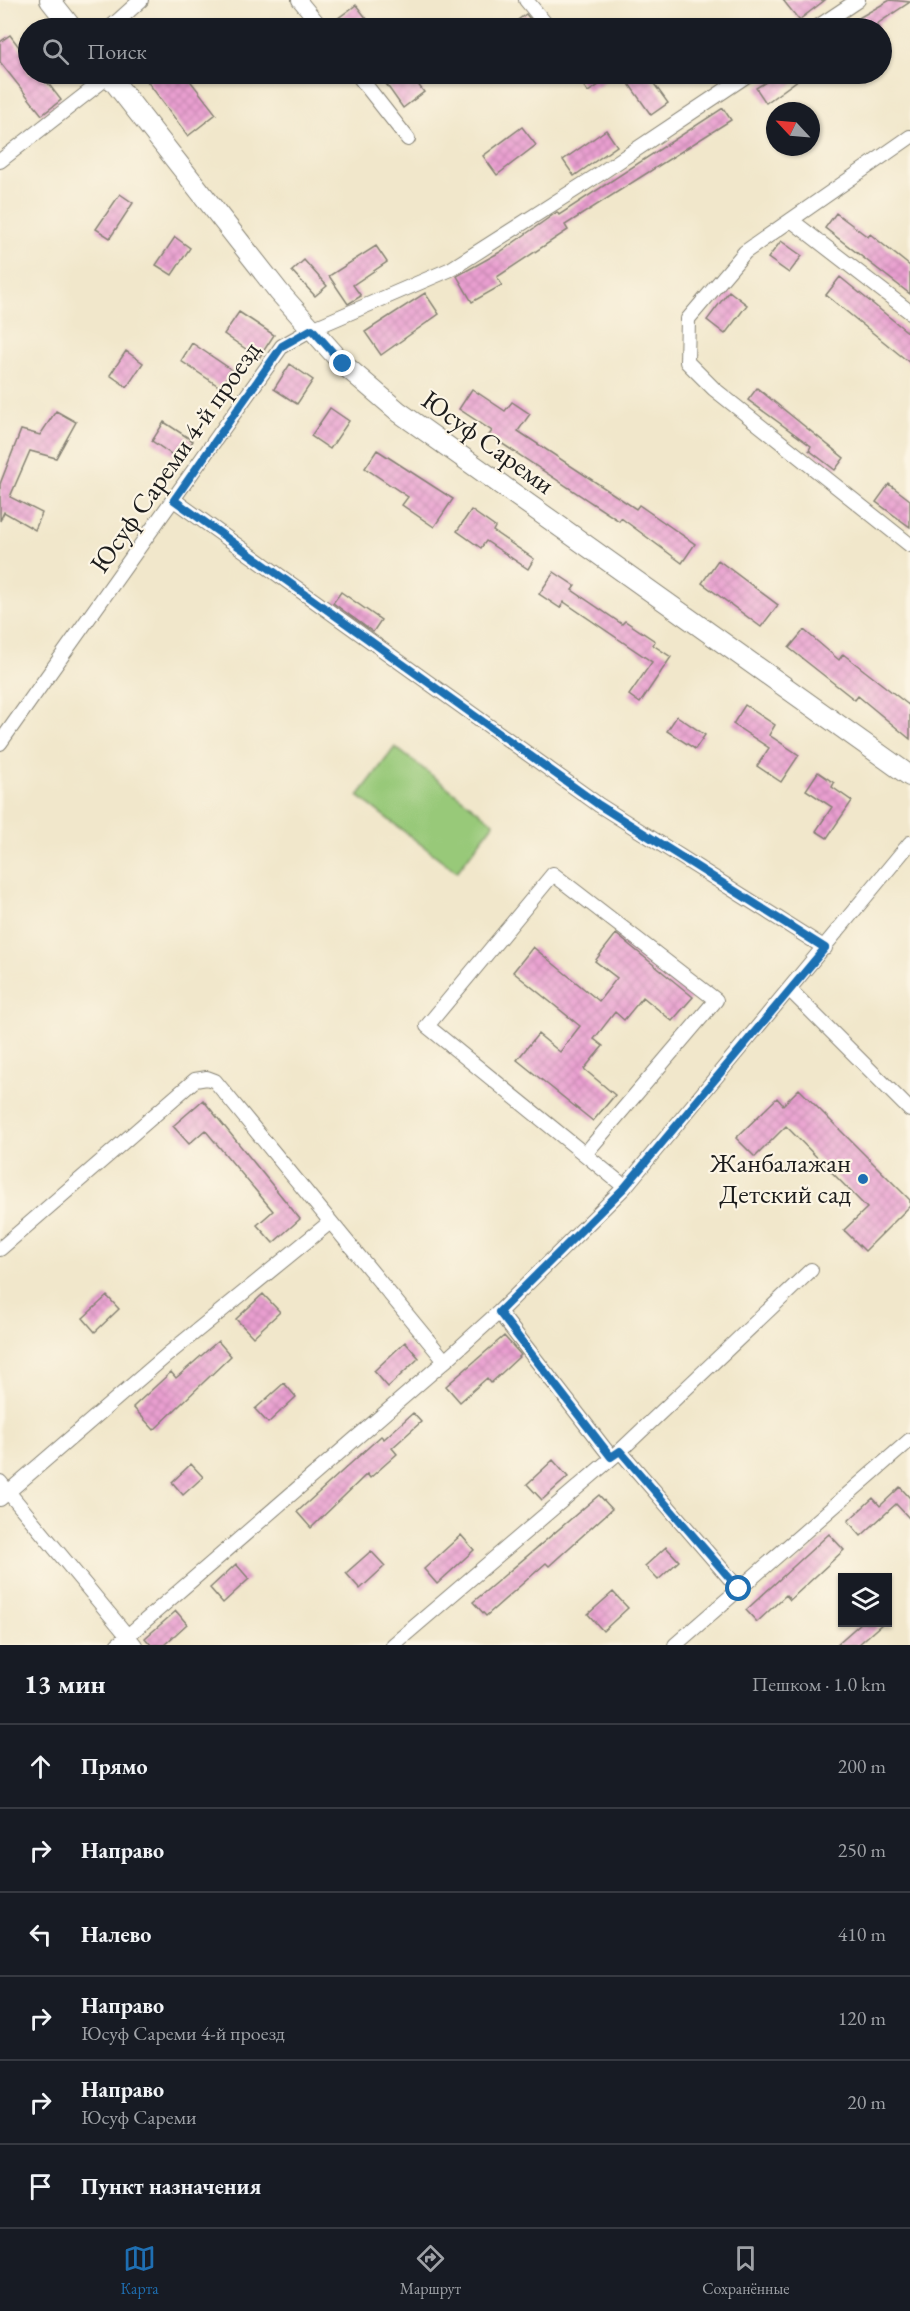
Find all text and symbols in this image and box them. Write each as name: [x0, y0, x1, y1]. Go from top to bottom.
search box: [18, 18, 892, 84]
icon: search: [39, 35, 72, 68]
text: Поиск: [87, 37, 147, 66]
north arrow: [766, 102, 820, 156]
street label: Юсуф Сареми 4-й проезд: [81, 334, 268, 579]
route end: [329, 350, 355, 376]
street label: Юсуф Сареми: [415, 382, 562, 502]
place label: Жанбалажан Детский сад: [709, 1145, 851, 1211]
marker: Жанбалажан Детский сад: [856, 1172, 870, 1186]
map controls: [838, 1573, 892, 1627]
button: layers: [838, 1573, 892, 1627]
route start: [725, 1575, 751, 1601]
text: 13 мин: [24, 1667, 105, 1701]
text: Пешком · 1.0 km: [752, 1671, 886, 1697]
icon: ahead: [24, 1750, 57, 1783]
text: Прямо: [81, 1752, 148, 1781]
text: 200 m: [838, 1753, 886, 1779]
icon: right: [24, 1834, 57, 1867]
text: Направо: [81, 1836, 164, 1865]
text: 250 m: [838, 1837, 886, 1863]
icon: left: [24, 1918, 57, 1951]
text: Налево: [81, 1920, 151, 1949]
text: 410 m: [838, 1921, 886, 1947]
text: Направо: [81, 1991, 164, 2020]
icon: right: [24, 2002, 57, 2035]
text: 120 m: [838, 2005, 886, 2031]
text: Юсуф Сареми 4-й проезд: [81, 2020, 285, 2046]
text: Направо: [81, 2075, 164, 2104]
icon: right: [24, 2086, 57, 2119]
text: 20 m: [847, 2089, 886, 2115]
text: Юсуф Сареми: [81, 2104, 197, 2130]
icon: arrive: [24, 2170, 57, 2203]
text: Пункт назначения: [81, 2172, 261, 2201]
tab: Карта: [121, 2242, 159, 2299]
tab: Маршрут: [400, 2242, 461, 2299]
tab: Сохранённые: [702, 2242, 789, 2299]

